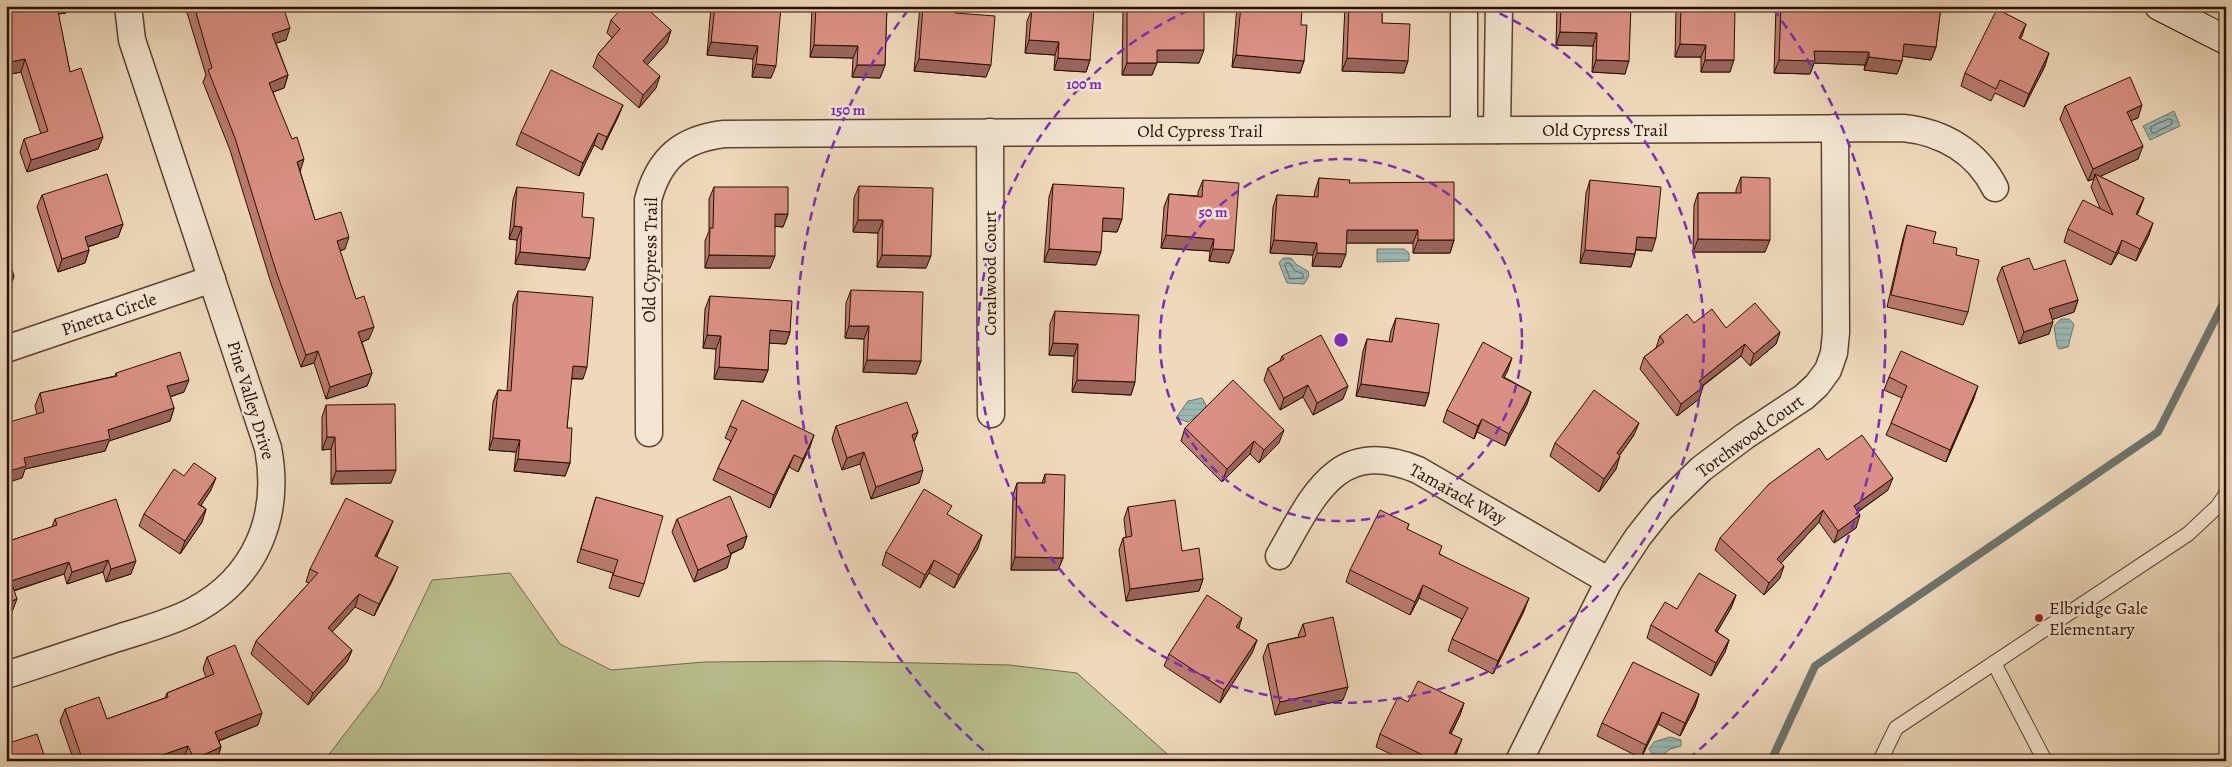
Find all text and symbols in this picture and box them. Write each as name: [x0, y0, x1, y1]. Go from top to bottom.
text: 100 m: [1066, 74, 1102, 94]
text: 150 m: [831, 100, 866, 120]
street label: Old Cypress Trail: [1542, 118, 1668, 142]
street label: Old Cypress Trail: [1137, 119, 1263, 143]
street label: Old Cypress Trail: [637, 197, 663, 323]
text: 50 m: [1198, 202, 1228, 222]
street label: Coralwood Court: [978, 210, 1002, 336]
street label: Pinetta Circle: [58, 286, 160, 342]
centre of rings: [1332, 331, 1350, 349]
street label: Pine Valley Drive: [222, 338, 280, 462]
street label: Torchwood Court: [1691, 389, 1809, 483]
street label: Tamarack Way: [1405, 457, 1512, 531]
place label: Elbridge Gale Elementary: [2049, 596, 2148, 641]
marker: Elbridge Gale Elementary: [2033, 612, 2045, 624]

